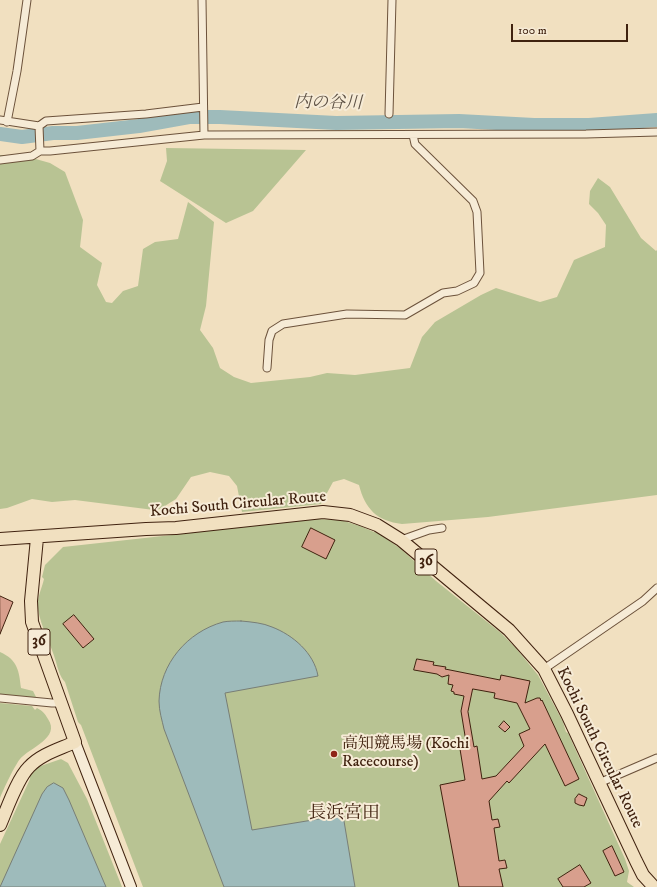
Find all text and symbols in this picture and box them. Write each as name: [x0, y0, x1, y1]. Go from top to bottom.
scale bar: [513, 16, 630, 42]
text: 100 m: [518, 23, 547, 38]
water label: 内の谷川: [294, 93, 362, 115]
street label: Kochi South Circular Route: [149, 488, 327, 522]
road number: 36: [415, 549, 437, 575]
road number: 36: [28, 629, 50, 655]
street label: Kochi South Circular Route: [552, 664, 646, 832]
place label: 高知競馬場 (Kōchi Racecourse): [342, 735, 469, 773]
marker: 高知競馬場 (Kōchi Racecourse): [329, 749, 339, 759]
district label: 長浜宮田: [308, 803, 380, 825]

